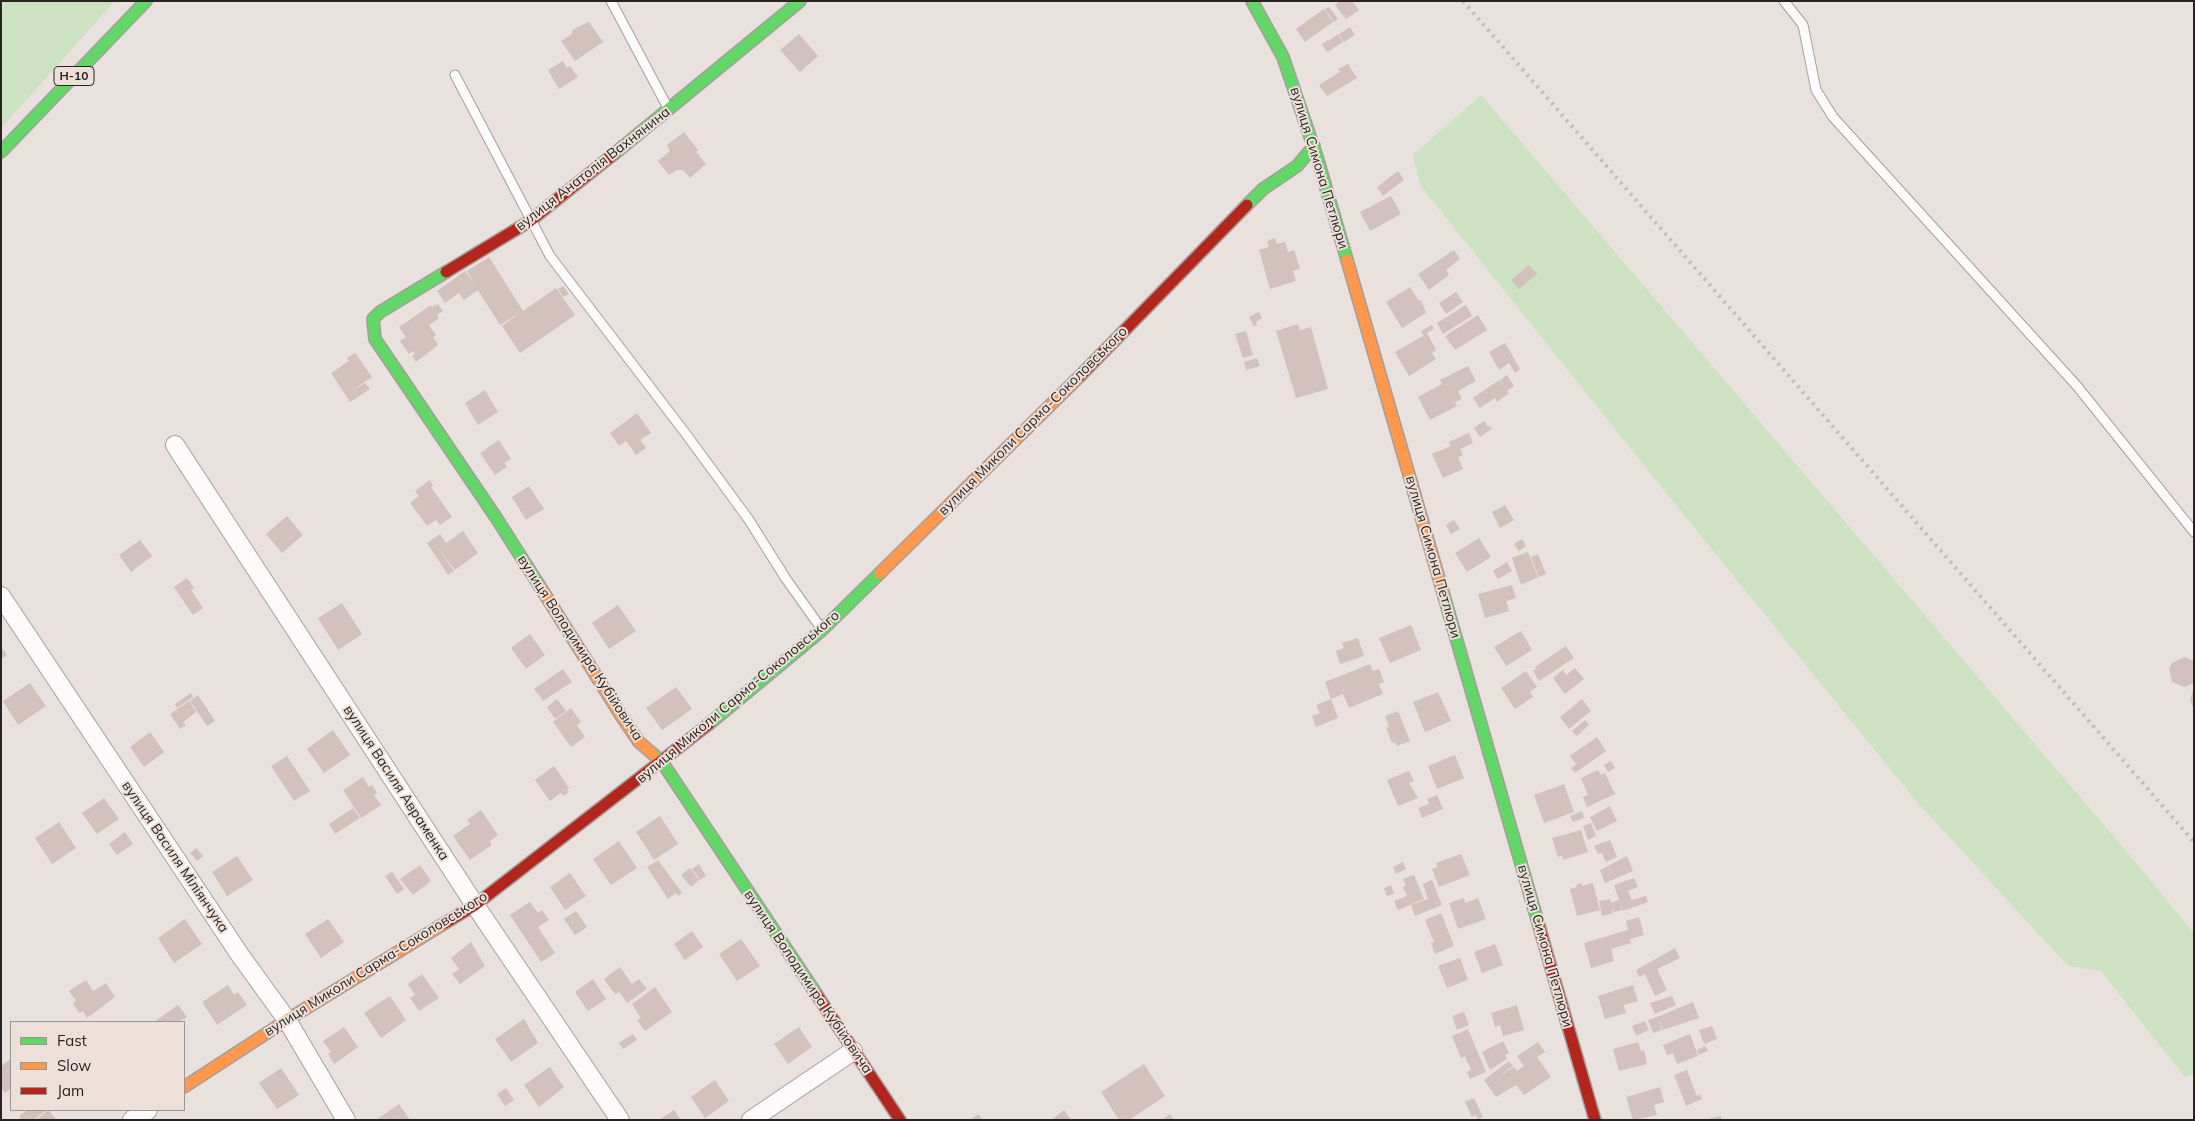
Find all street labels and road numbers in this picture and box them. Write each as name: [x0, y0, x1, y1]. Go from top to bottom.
road number: Н-10: [54, 66, 94, 85]
street label: вулиця Симона Петлюри: [1286, 85, 1352, 251]
street label: вулиця Анатолія Вахнянина: [512, 103, 674, 235]
street label: вулиця Миколи Сарма-Соколовського: [935, 323, 1131, 519]
street label: вулиця Симона Петлюри: [1402, 474, 1464, 640]
street label: вулиця Володимира Кубійовича: [514, 552, 646, 744]
street label: вулиця Миколи Сарма-Соколовського: [633, 607, 843, 787]
street label: вулиця Василя Авраменка: [340, 702, 452, 864]
street label: вулиця Василя Міліянчука: [118, 778, 232, 936]
street label: вулиця Симона Петлюри: [1514, 863, 1576, 1029]
street label: вулиця Володимира Кубійовича: [740, 887, 876, 1077]
street label: вулиця Миколи Сарма-Соколовського: [261, 888, 491, 1040]

